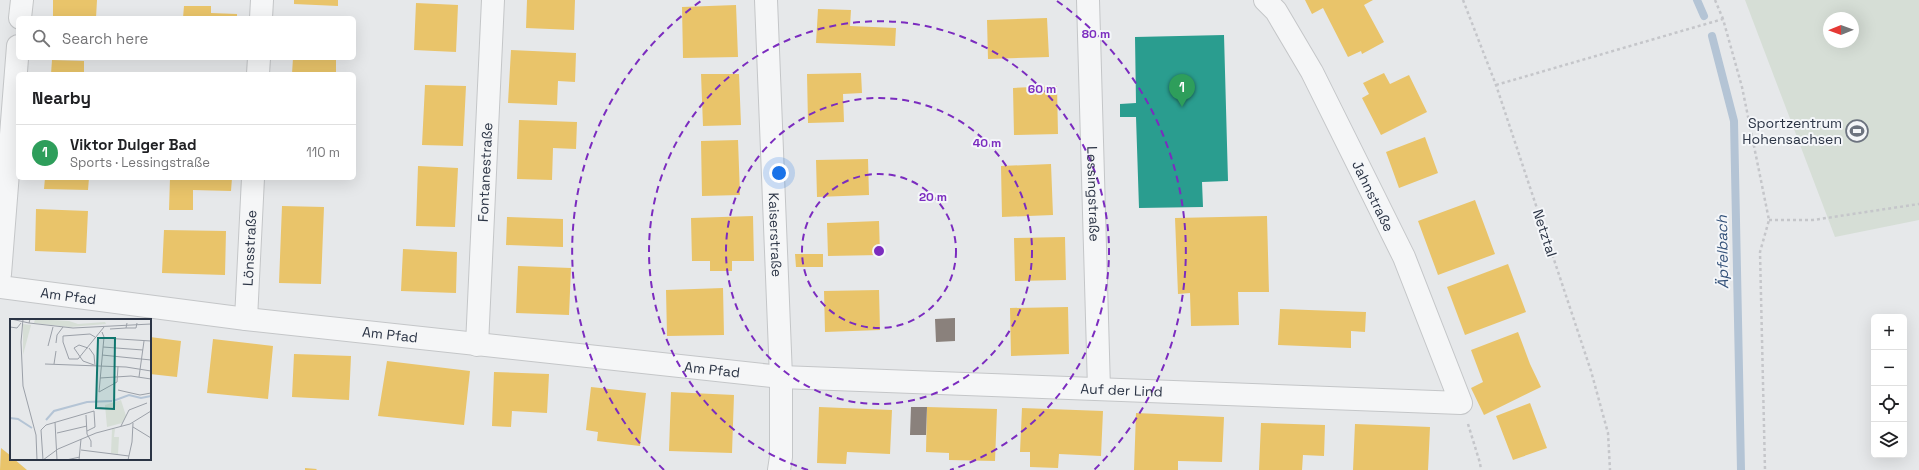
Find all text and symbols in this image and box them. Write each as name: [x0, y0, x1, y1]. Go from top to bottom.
north arrow: [1823, 12, 1859, 48]
search box: [16, 16, 356, 60]
text: 80 m: [1082, 26, 1110, 42]
icon: search: [30, 27, 52, 49]
text: Search here: [62, 29, 148, 48]
pin: 1: [1169, 74, 1195, 107]
text: 60 m: [1028, 81, 1056, 97]
text: Nearby: [32, 87, 91, 109]
place label: Sportzentrum Hohensachsen: [1742, 114, 1842, 148]
sports icon: Sportzentrum Hohensachsen: [1844, 118, 1870, 144]
street label: Fontanestraße: [474, 122, 496, 222]
text: Viktor Dulger Bad: [70, 135, 196, 154]
text: 40 m: [973, 135, 1001, 151]
text: 1: [42, 144, 48, 161]
text: 110 m: [306, 144, 340, 161]
street label: Lessingstraße: [1083, 146, 1104, 242]
text: Sports · Lessingstraße: [70, 154, 210, 171]
street label: Jahnstraße: [1348, 157, 1398, 235]
your location: [769, 163, 789, 183]
text: 20 m: [919, 189, 947, 205]
street label: Kaiserstraße: [765, 192, 786, 278]
street label: Netztal: [1529, 207, 1561, 259]
street label: Lönsstraße: [239, 210, 260, 287]
water label: Äpfelbach: [1712, 214, 1732, 289]
centre of rings: [872, 244, 886, 258]
street label: Am Pfad: [40, 283, 97, 308]
map controls: [1871, 314, 1907, 458]
button: +: [1871, 314, 1907, 350]
inset map: [10, 319, 151, 460]
street label: Am Pfad: [361, 323, 419, 347]
button: −: [1871, 350, 1907, 386]
street label: Am Pfad: [683, 358, 741, 381]
street label: Auf der Lind: [1080, 379, 1163, 401]
button: locate: [1871, 386, 1907, 422]
button: layers: [1871, 422, 1907, 458]

